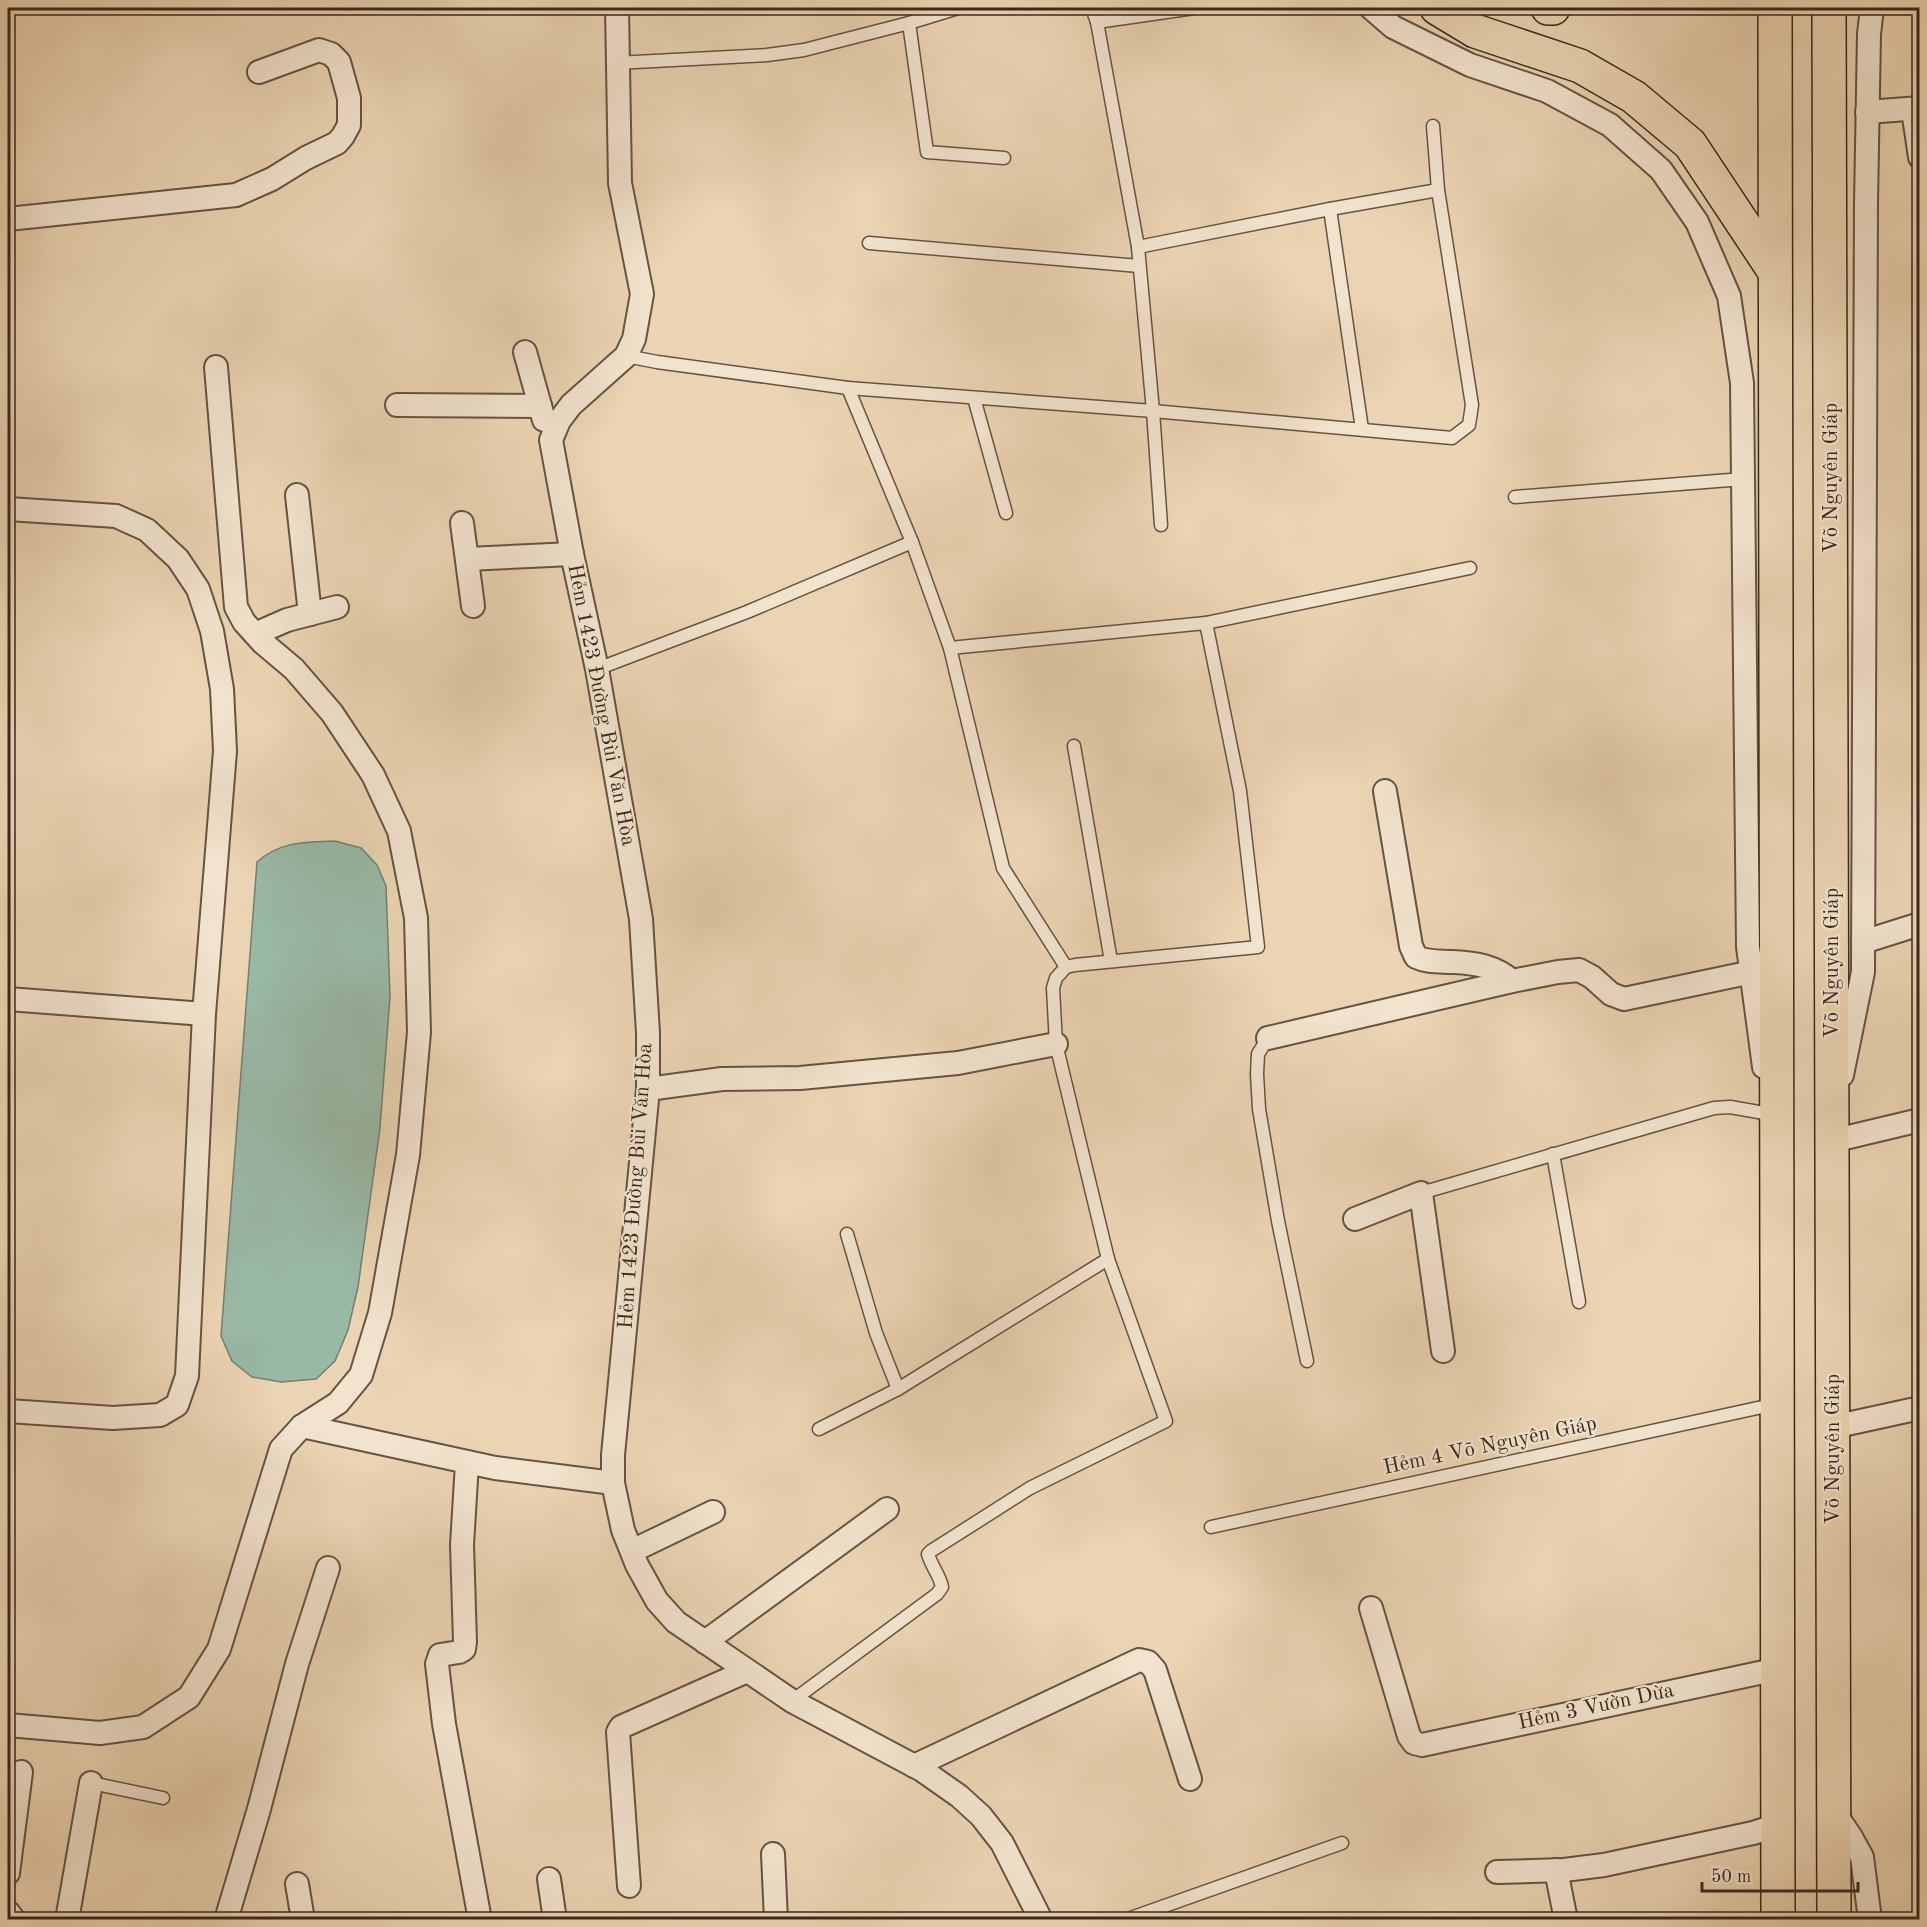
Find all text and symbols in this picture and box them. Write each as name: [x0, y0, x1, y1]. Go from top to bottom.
street label: Võ Nguyên Giáp: [1821, 403, 1842, 553]
street label: Hẻm 1423 Đường Bùi Văn Hòa: [563, 562, 639, 848]
street label: Võ Nguyên Giáp: [1822, 888, 1843, 1038]
street label: Hẻm 1423 Đường Bùi Văn Hòa: [616, 1042, 656, 1330]
street label: Võ Nguyên Giáp: [1823, 1374, 1844, 1524]
street label: Hẻm 4 Võ Nguyên Giáp: [1381, 1413, 1599, 1479]
street label: Hẻm 3 Vườn Dừa: [1516, 1680, 1676, 1734]
scale bar: [1702, 1855, 1858, 1893]
text: 50 m: [1711, 1868, 1751, 1886]

